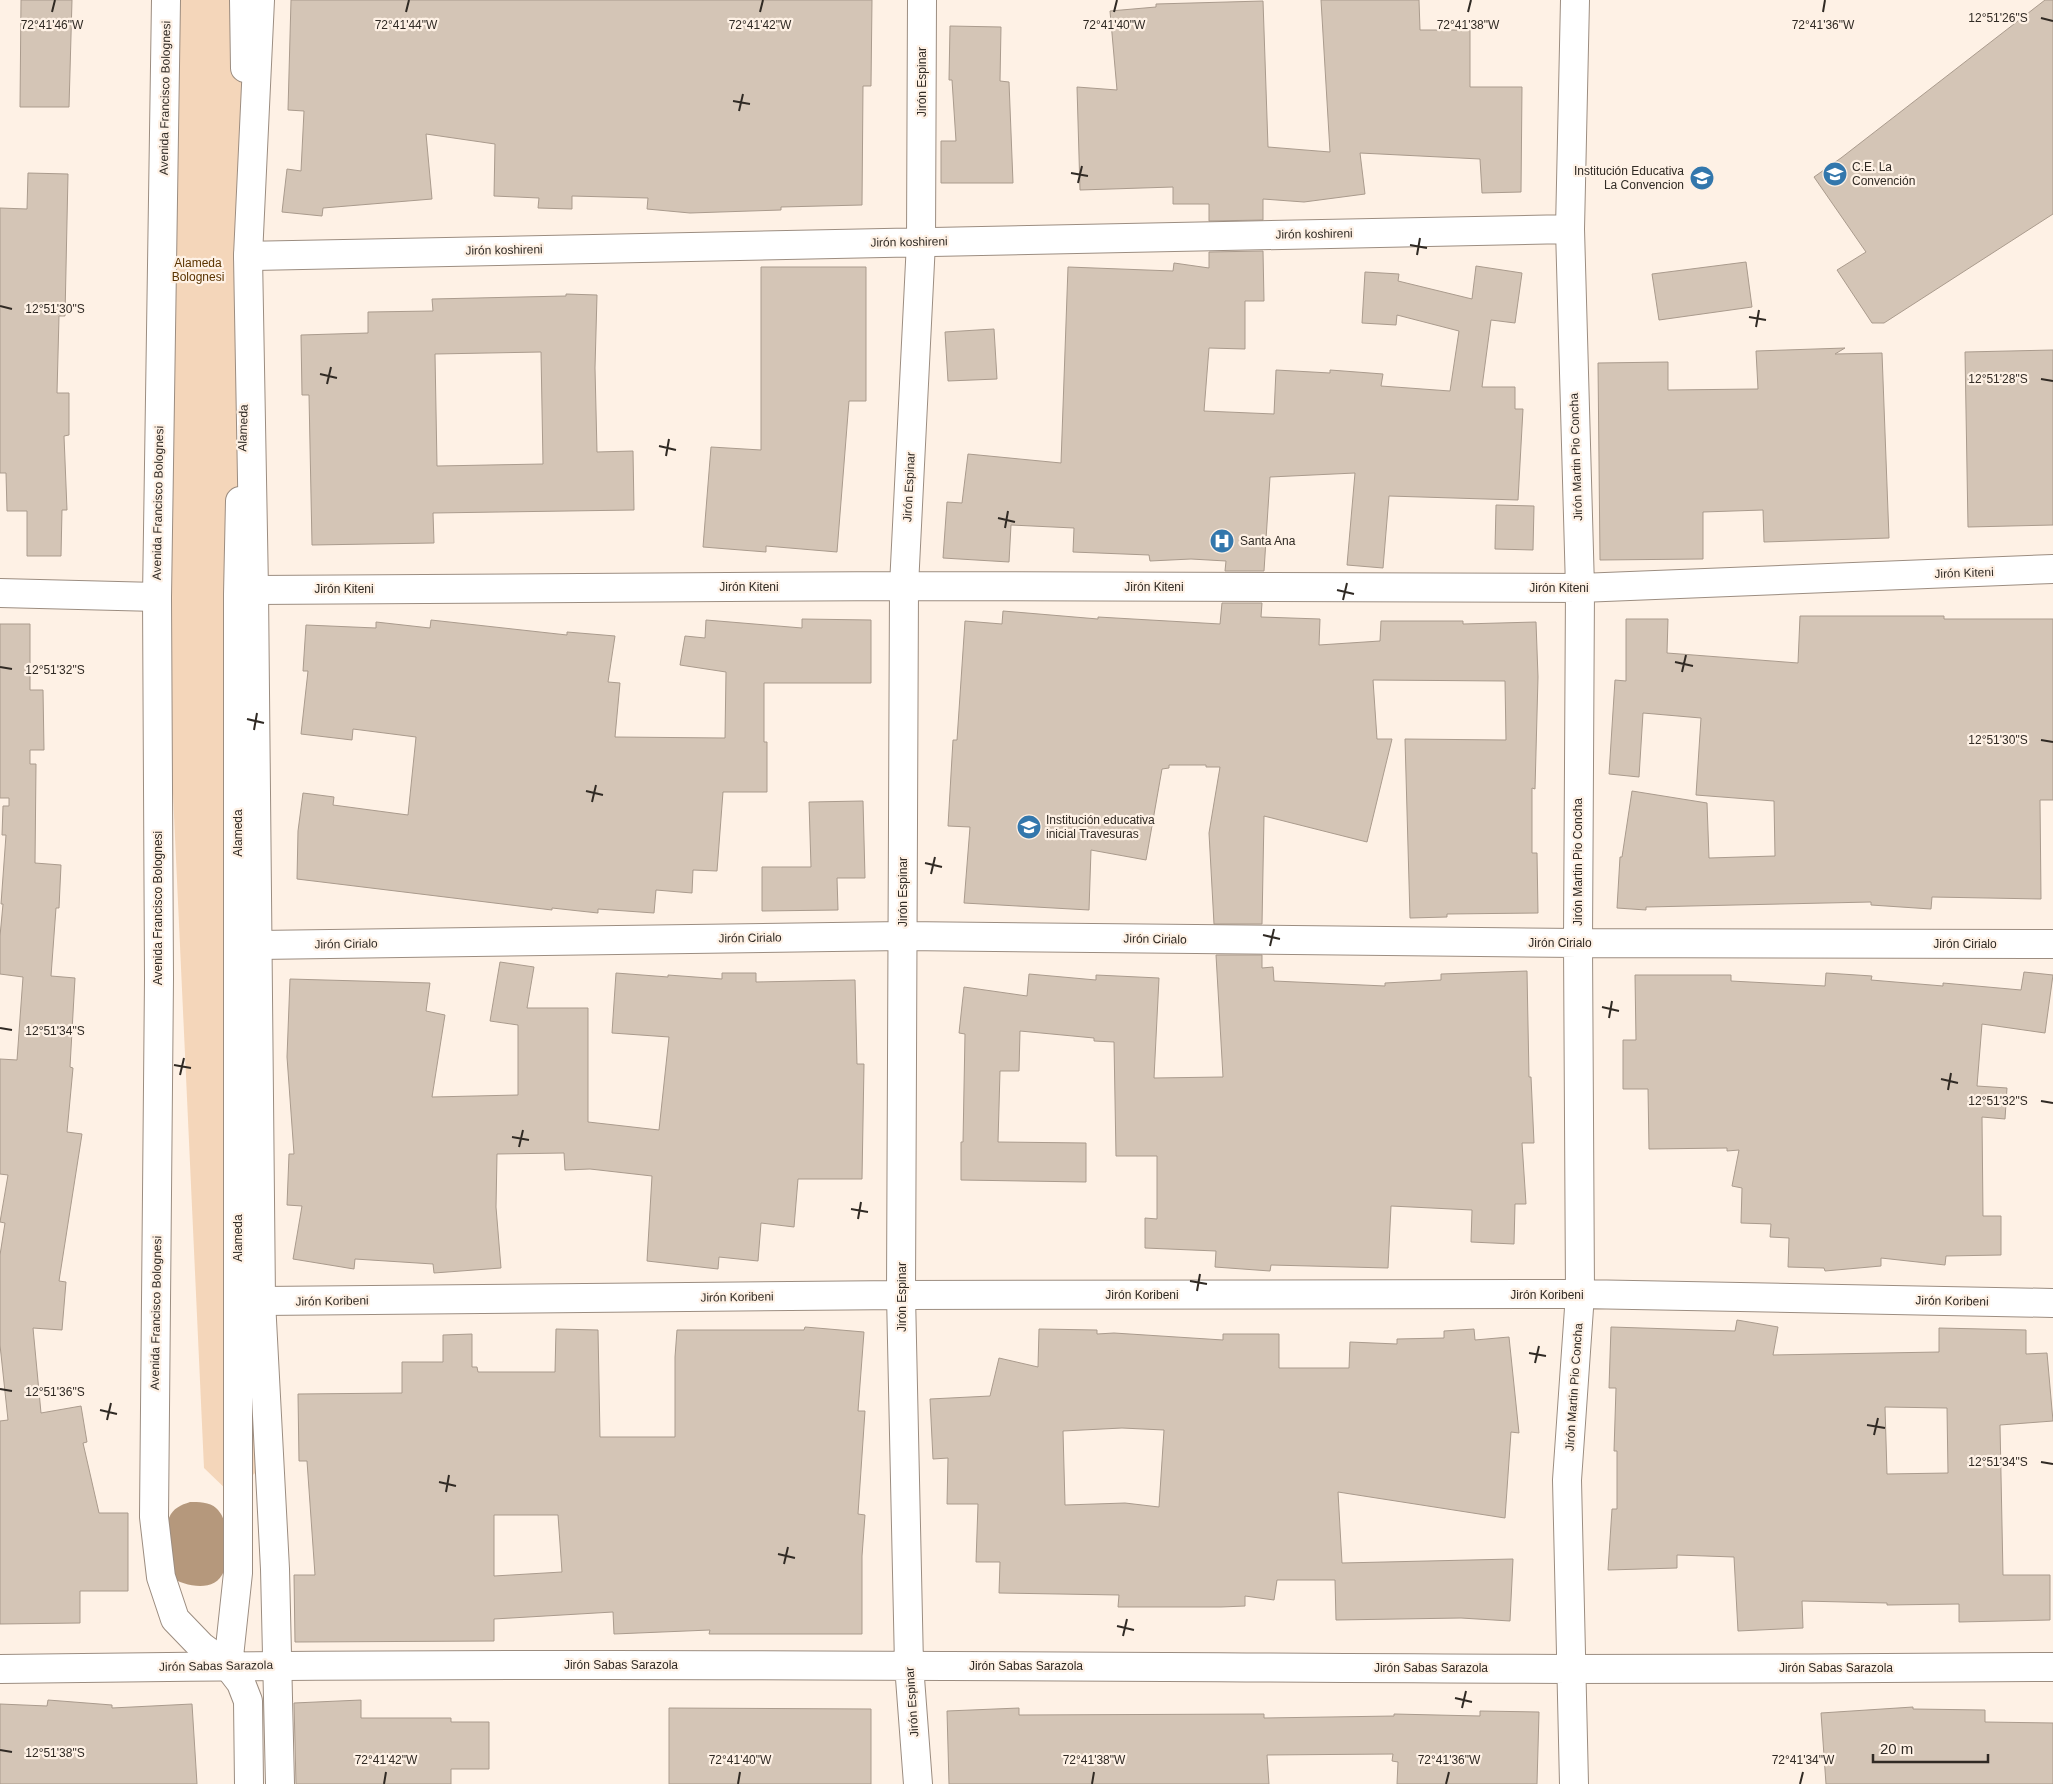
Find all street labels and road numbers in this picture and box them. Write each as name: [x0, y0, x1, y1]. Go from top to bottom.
street label: Avenida Francisco Bolognesi: [157, 21, 173, 175]
street label: Jirón Espinar: [915, 47, 929, 117]
street label: Jirón koshireni: [1275, 226, 1353, 242]
street label: Jirón koshireni: [870, 234, 948, 250]
street label: Jirón koshireni: [465, 242, 543, 258]
street label: Jirón Martin Pio Concha: [1567, 392, 1585, 521]
street label: Alameda: [235, 404, 251, 452]
street label: Avenida Francisco Bolognesi: [150, 426, 166, 580]
street label: Jirón Espinar: [900, 452, 918, 522]
street label: Jirón Kiteni: [1934, 565, 1994, 581]
street label: Jirón Kiteni: [719, 580, 779, 594]
street label: Jirón Kiteni: [1124, 580, 1184, 594]
street label: Jirón Kiteni: [1529, 581, 1589, 595]
street label: Jirón Kiteni: [314, 582, 374, 596]
street label: Jirón Martin Pio Concha: [1571, 798, 1585, 926]
street label: Alameda: [231, 809, 245, 857]
street label: Avenida Francisco Bolognesi: [151, 831, 165, 985]
street label: Jirón Espinar: [896, 857, 910, 927]
street label: Jirón Cirialo: [718, 930, 782, 946]
street label: Jirón Cirialo: [1123, 931, 1187, 947]
street label: Jirón Cirialo: [314, 936, 378, 952]
street label: Jirón Cirialo: [1528, 936, 1592, 950]
street label: Jirón Cirialo: [1933, 937, 1997, 951]
street label: Alameda: [231, 1214, 245, 1262]
street label: Avenida Francisco Bolognesi: [148, 1236, 164, 1390]
street label: Jirón Espinar: [895, 1262, 909, 1332]
street label: Jirón Koribeni: [1105, 1288, 1179, 1302]
street label: Jirón Koribeni: [1510, 1288, 1584, 1302]
street label: Jirón Koribeni: [700, 1289, 774, 1305]
street label: Jirón Koribeni: [295, 1293, 369, 1309]
street label: Jirón Koribeni: [1915, 1293, 1989, 1309]
street label: Jirón Martin Pio Concha: [1563, 1322, 1585, 1451]
street label: Jirón Sabas Sarazola: [159, 1658, 273, 1674]
street label: Jirón Sabas Sarazola: [564, 1658, 678, 1672]
street label: Jirón Sabas Sarazola: [969, 1659, 1083, 1673]
street label: Jirón Sabas Sarazola: [1374, 1661, 1488, 1675]
street label: Jirón Sabas Sarazola: [1779, 1661, 1893, 1675]
street label: Jirón Espinar: [903, 1667, 921, 1737]

